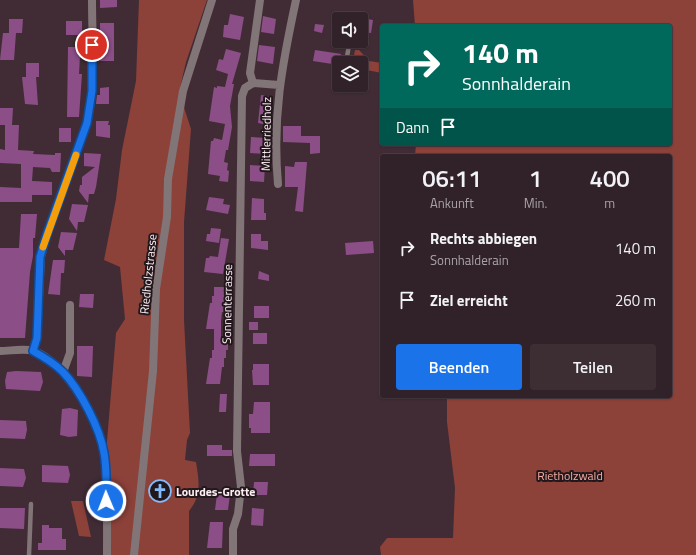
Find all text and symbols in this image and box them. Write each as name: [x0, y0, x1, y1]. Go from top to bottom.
map controls: [332, 12, 368, 92]
button: sound: [332, 12, 368, 48]
pin: [75, 28, 109, 62]
text: 140 m: [462, 31, 539, 74]
icon: arrive: [81, 34, 103, 56]
icon: right: [396, 40, 448, 92]
button: layers: [332, 56, 368, 92]
text: Sonnhalderain: [462, 70, 571, 97]
street label: Mittlerriedholz: [256, 97, 276, 171]
text: Dann: [396, 116, 429, 139]
icon: arrive: [437, 116, 459, 138]
text: 06:11: [422, 160, 482, 196]
text: 1: [529, 160, 542, 196]
text: 400: [589, 160, 630, 196]
text: Ankunft: [430, 193, 474, 213]
text: Min.: [524, 193, 547, 213]
text: m: [604, 193, 615, 213]
text: Rechts abbiegen: [430, 227, 537, 250]
street label: Riedholzstrasse: [134, 233, 162, 315]
icon: right: [396, 237, 418, 259]
text: 140 m: [615, 237, 656, 260]
text: Sonnhalderain: [430, 250, 509, 270]
street label: Sonnenterrasse: [217, 264, 237, 344]
icon: arrive: [396, 289, 418, 311]
text: Ziel erreicht: [430, 289, 508, 312]
text: 260 m: [615, 289, 656, 312]
button: Beenden: [396, 344, 522, 390]
button: Teilen: [530, 344, 656, 390]
park label: Rietholzwald: [537, 466, 603, 485]
church icon: Lourdes-Grotte: [147, 478, 173, 504]
position arrow: [85, 480, 127, 522]
place label: Lourdes-Grotte: [176, 482, 255, 501]

